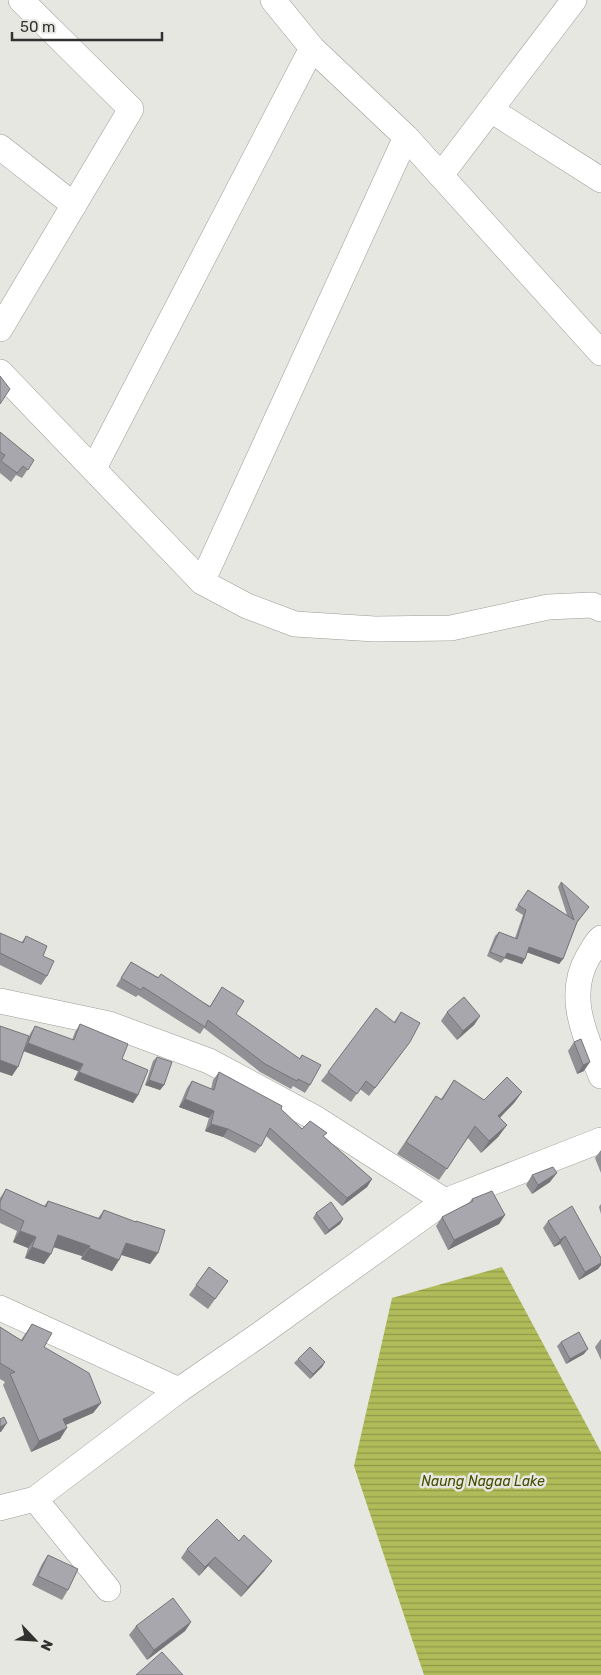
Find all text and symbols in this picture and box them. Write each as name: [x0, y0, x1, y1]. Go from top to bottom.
scale bar: [12, 10, 162, 42]
text: 50 m: [20, 18, 55, 36]
water label: Naung Nagaa Lake: [421, 1473, 545, 1490]
north arrow: [10, 1615, 60, 1665]
text: N: [36, 1637, 56, 1653]

